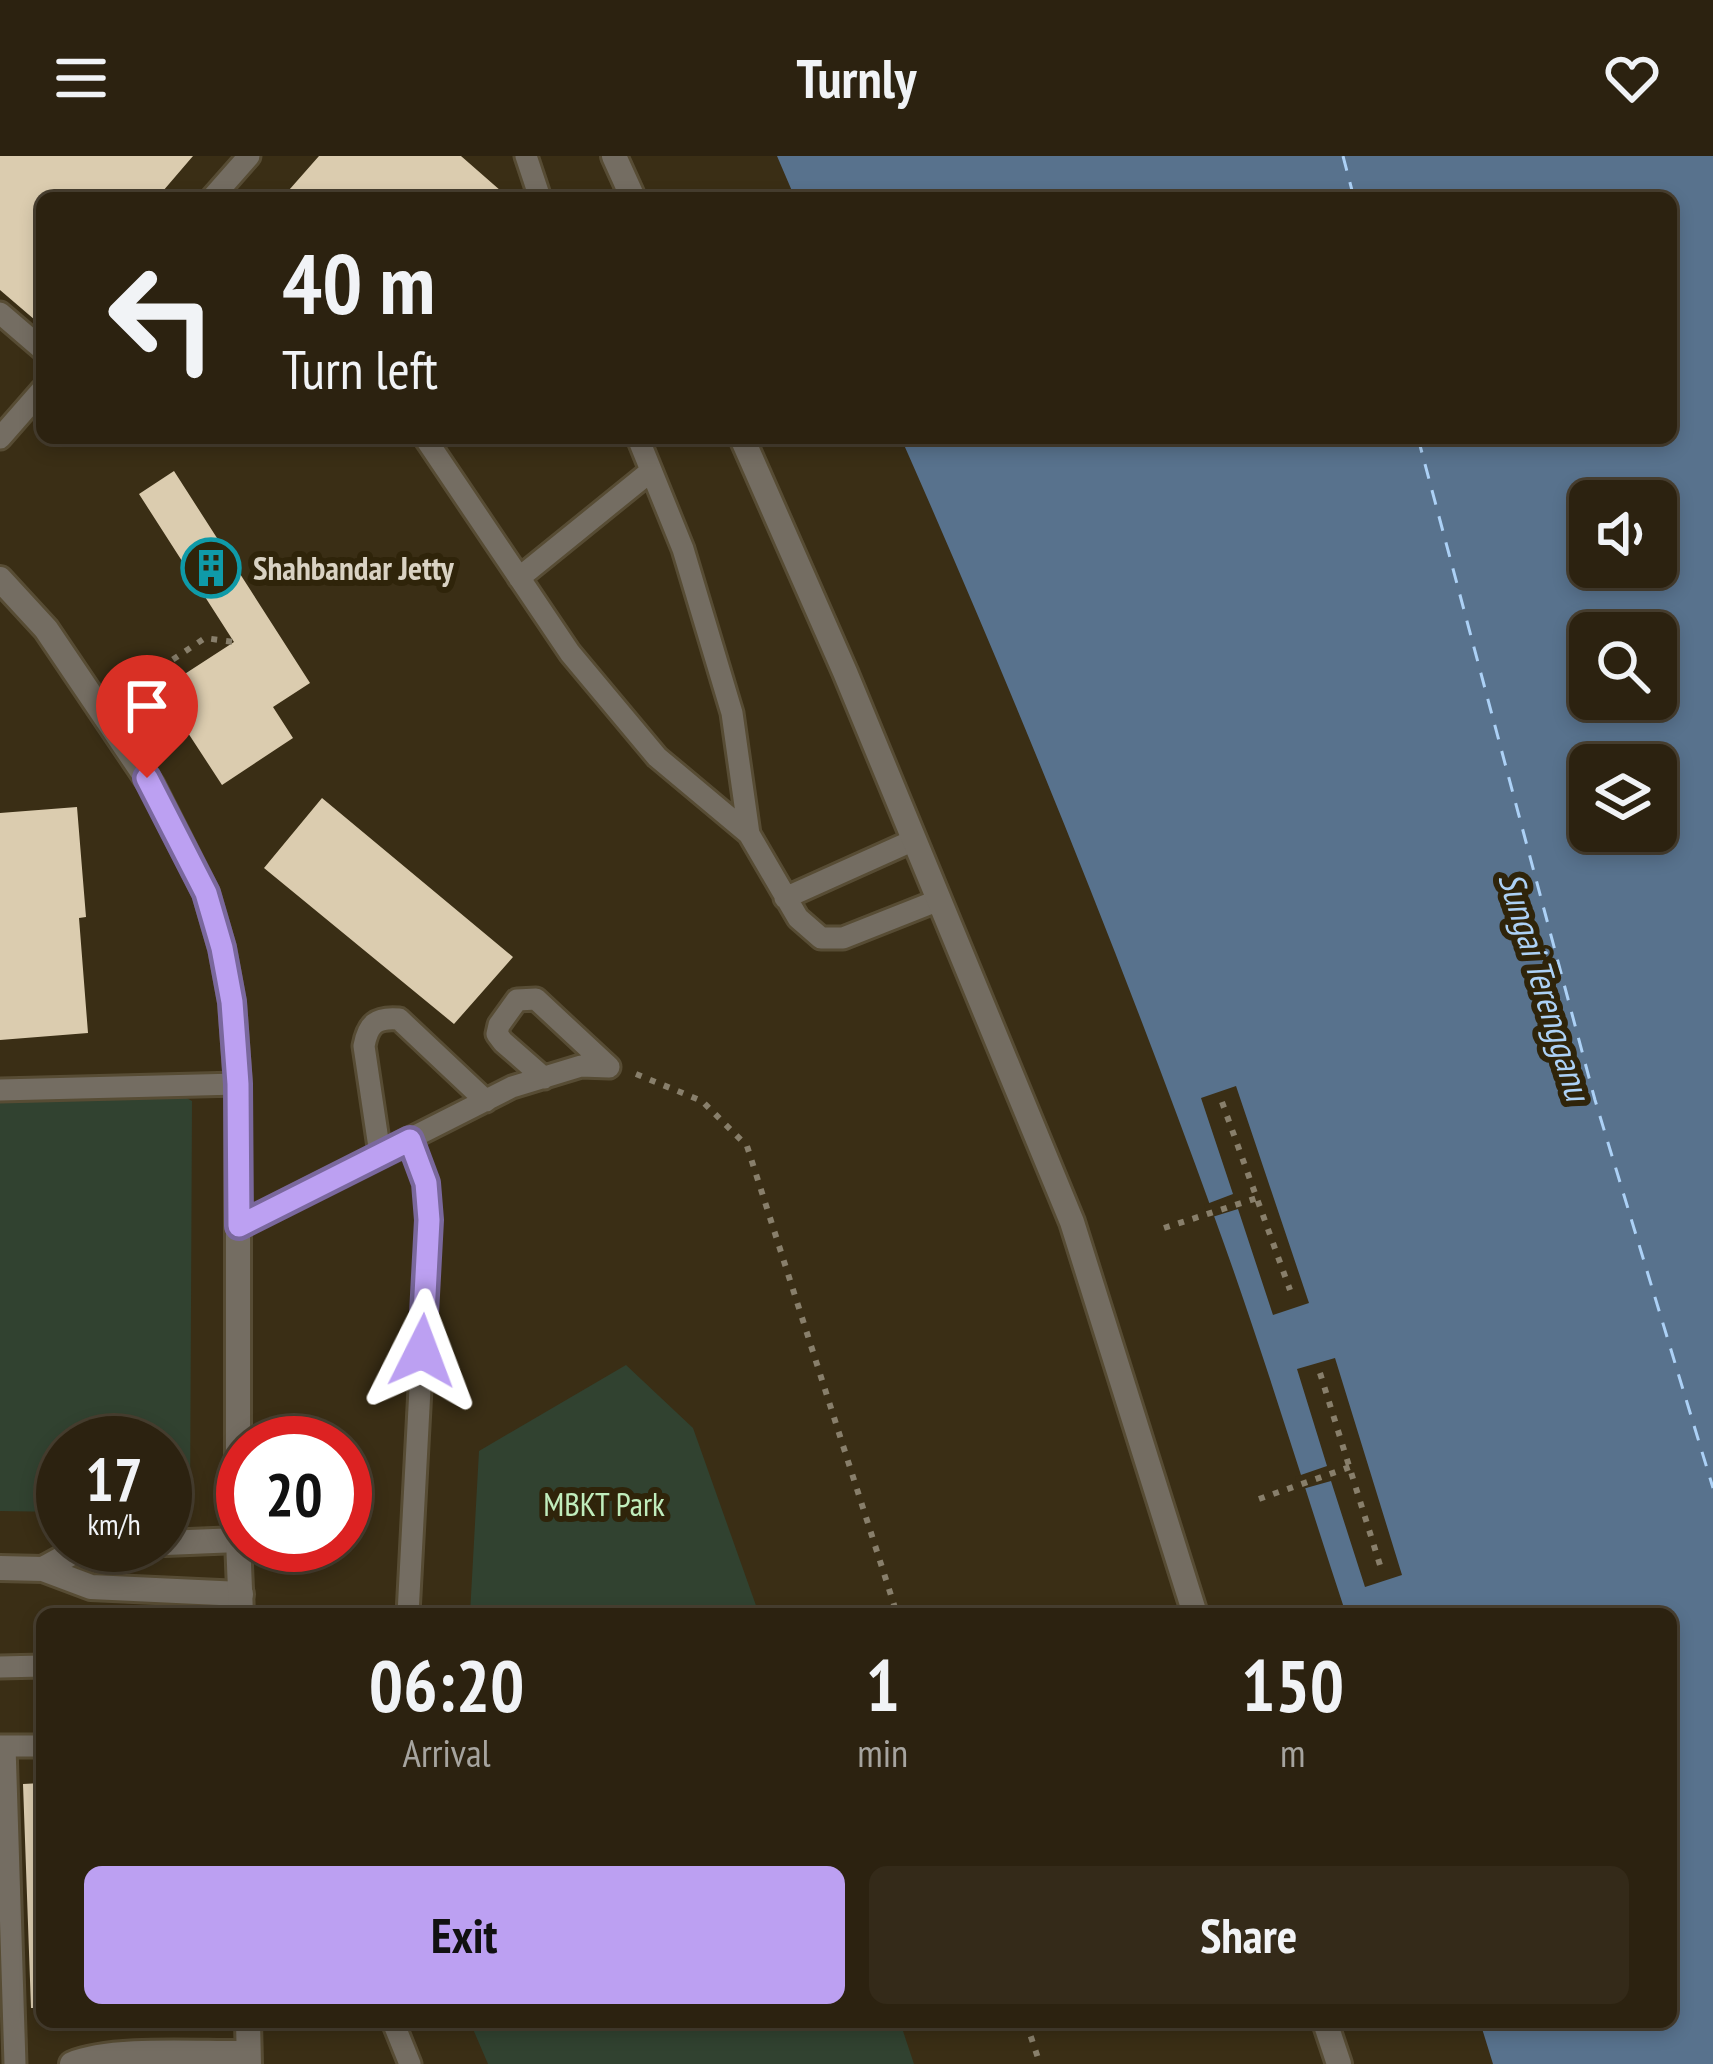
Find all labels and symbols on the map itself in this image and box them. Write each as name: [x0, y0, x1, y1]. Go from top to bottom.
building icon: Shahbandar Jetty: [180, 537, 242, 599]
place label: Shahbandar Jetty: [253, 546, 455, 589]
pin: [96, 655, 198, 778]
water label: Sungai Terengganu: [1489, 866, 1603, 1108]
position arrow: [359, 1288, 485, 1414]
speed limit sign: 20: [216, 1416, 372, 1572]
park label: MBKT Park: [543, 1482, 665, 1525]

